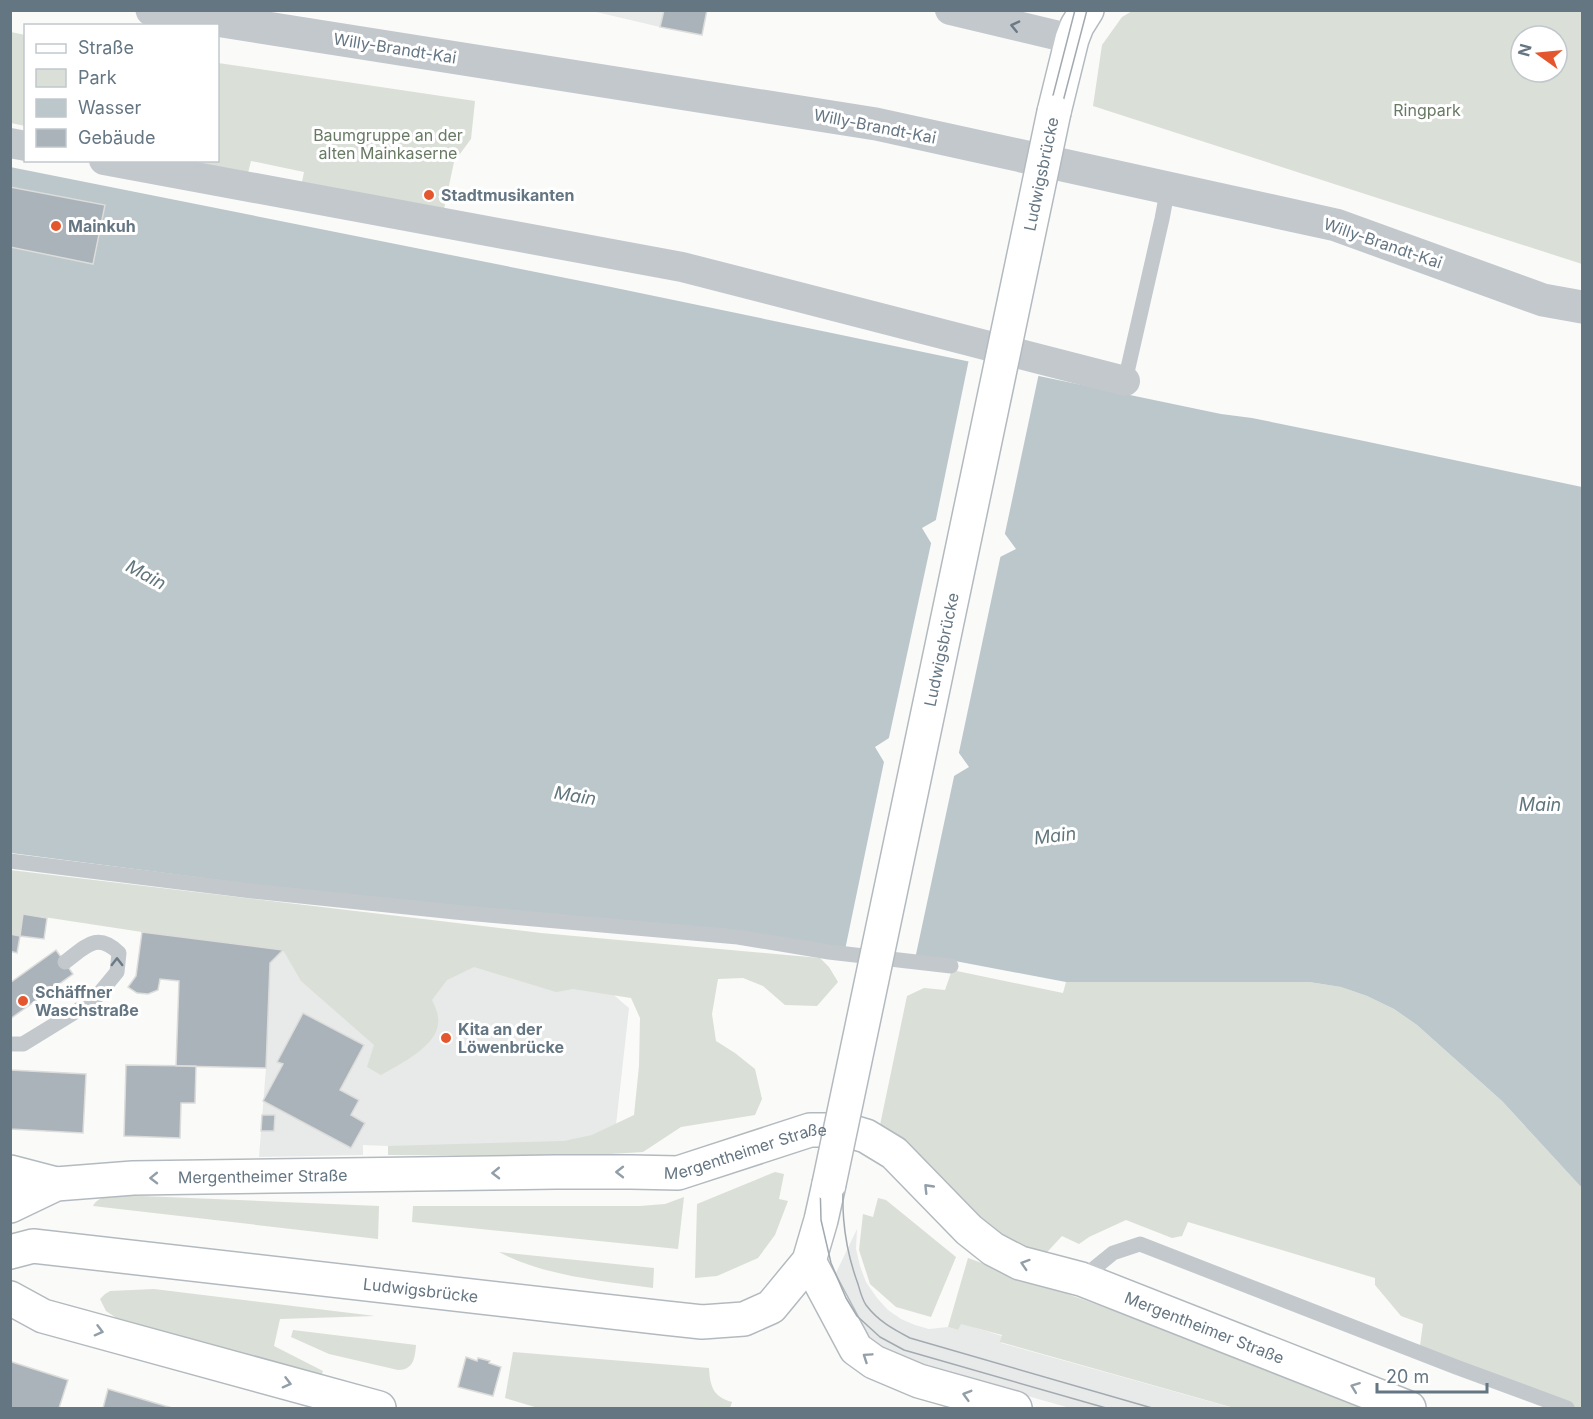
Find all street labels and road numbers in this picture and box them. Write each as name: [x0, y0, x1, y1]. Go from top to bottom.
street label: Willy-Brandt-Kai: [332, 28, 458, 68]
street label: Willy-Brandt-Kai: [812, 104, 938, 148]
street label: Ludwigsbrücke: [1019, 115, 1063, 233]
street label: Willy-Brandt-Kai: [1321, 213, 1445, 273]
street label: Ludwigsbrücke: [919, 591, 963, 708]
street label: Mergentheimer Straße: [664, 1120, 827, 1183]
street label: Mergentheimer Straße: [178, 1165, 348, 1187]
street label: Ludwigsbrücke: [362, 1274, 479, 1307]
street label: Mergentheimer Straße: [1122, 1287, 1287, 1368]

